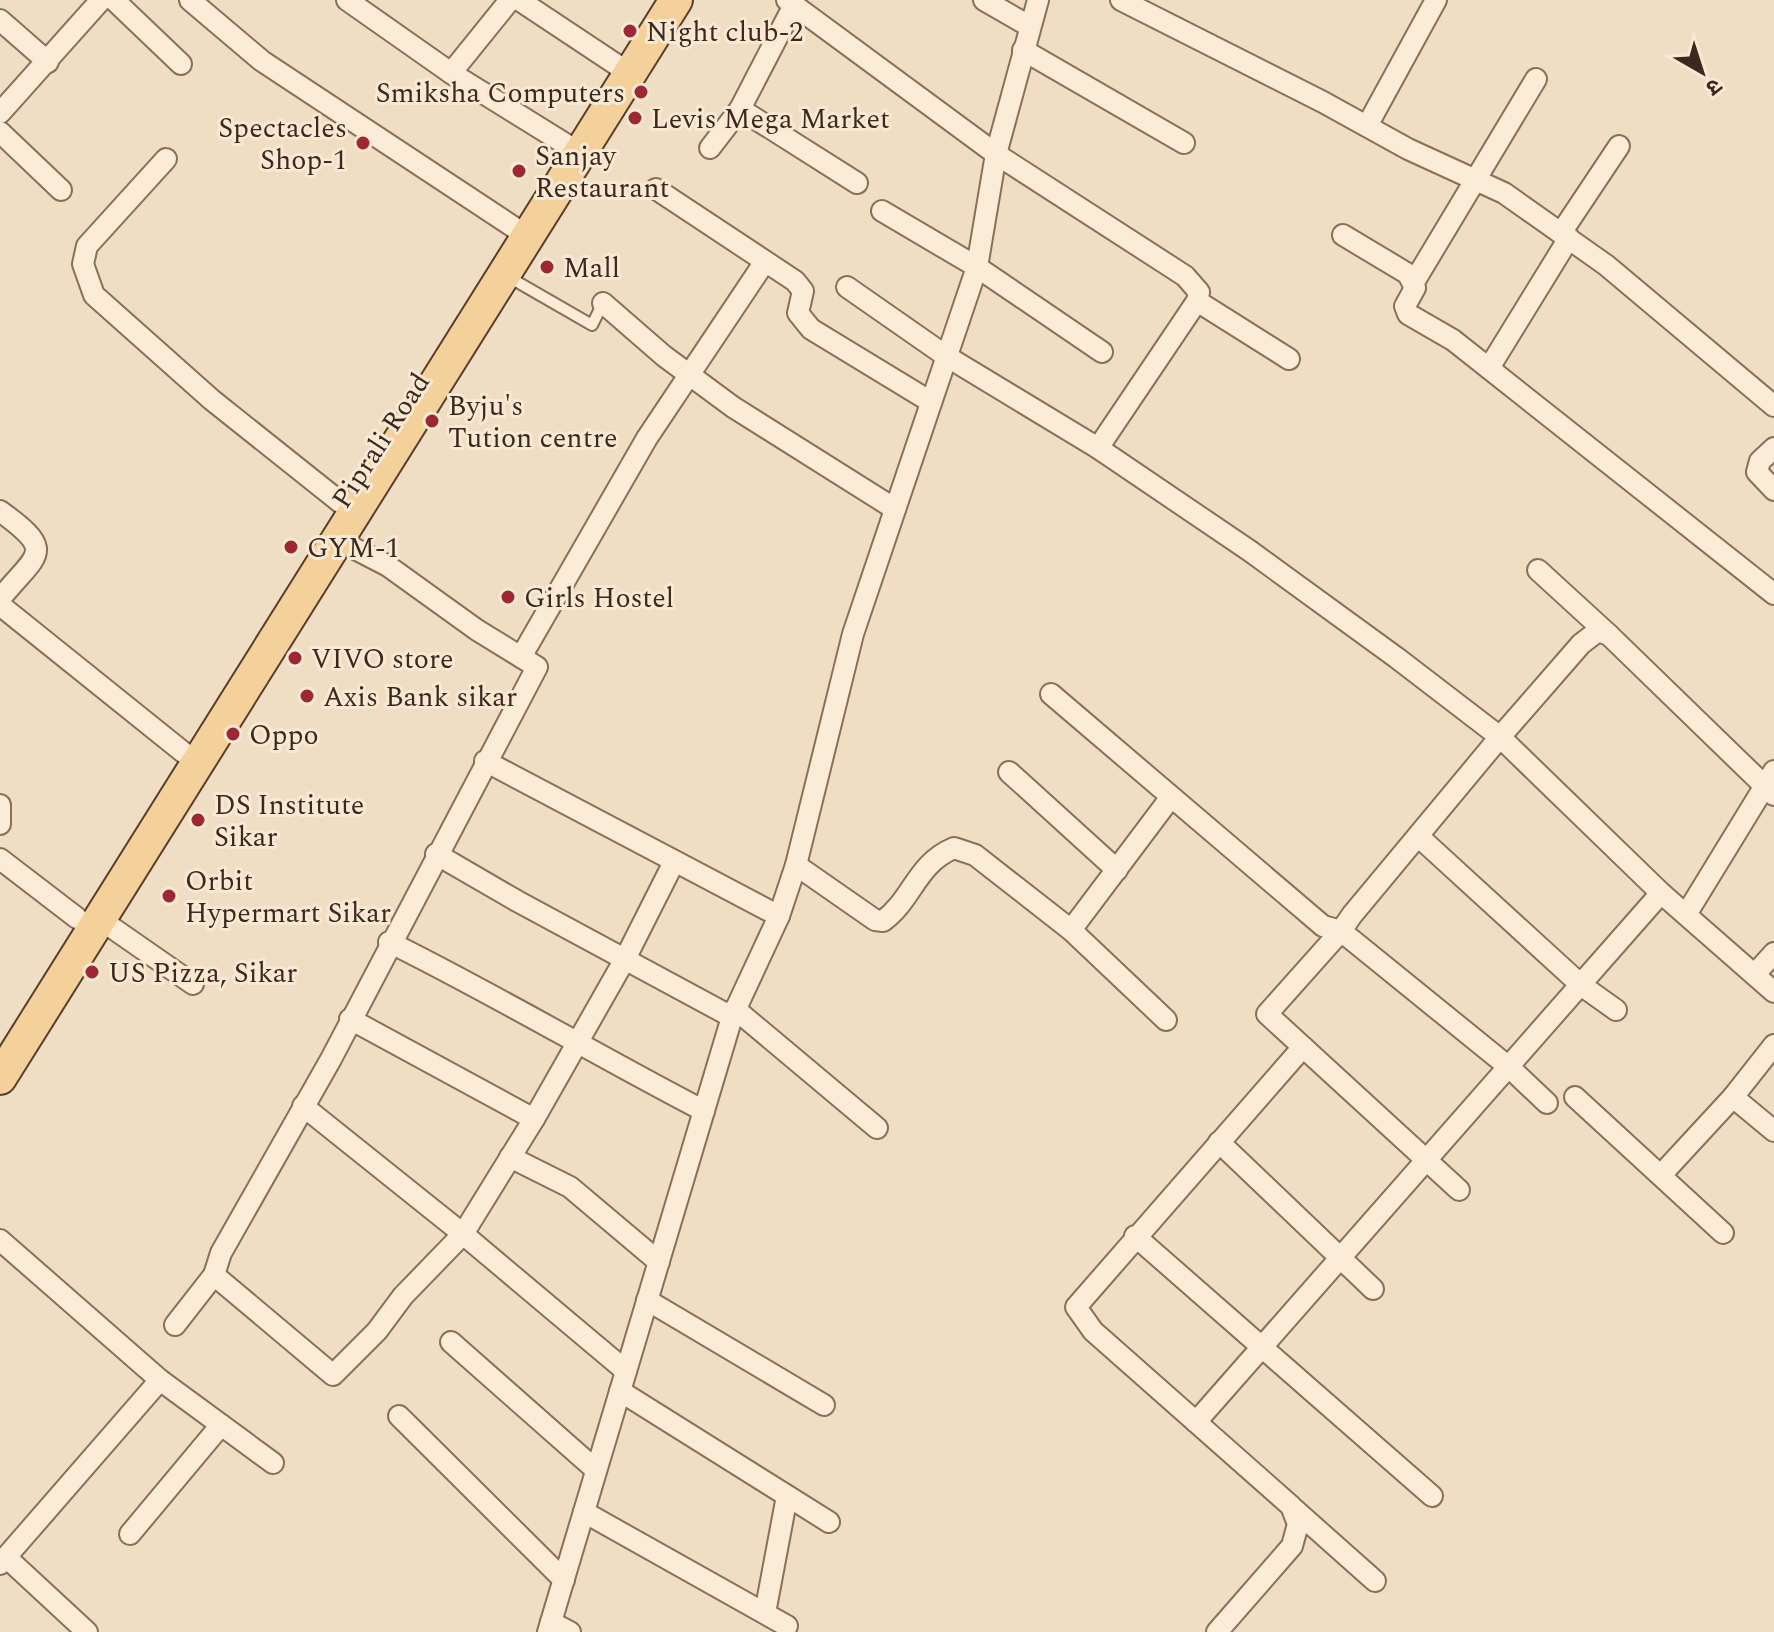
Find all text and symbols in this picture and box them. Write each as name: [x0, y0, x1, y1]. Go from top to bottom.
place label: Night club-2: [646, 11, 803, 54]
marker: Night club-2: [621, 22, 639, 40]
north arrow: [1662, 32, 1742, 112]
text: उ: [1697, 70, 1729, 104]
place label: Smiksha Computers: [376, 72, 625, 115]
marker: Smiksha Computers: [632, 83, 650, 101]
place label: Levis Mega Market: [651, 98, 890, 141]
place label: Spectacles Shop-1: [218, 107, 347, 182]
marker: Levis Mega Market: [626, 109, 644, 127]
marker: Spectacles Shop-1: [354, 134, 372, 152]
place label: Sanjay Restaurant: [535, 135, 670, 210]
marker: Sanjay Restaurant: [510, 162, 528, 180]
place label: Mall: [563, 247, 620, 290]
marker: Mall: [538, 258, 556, 276]
street label: Piprali Road: [321, 364, 441, 517]
place label: Byju's Tution centre: [448, 385, 618, 460]
marker: Byju's Tution centre: [423, 412, 441, 430]
place label: GYM-1: [307, 527, 399, 570]
marker: GYM-1: [282, 538, 300, 556]
place label: Girls Hostel: [524, 577, 674, 620]
marker: Girls Hostel: [499, 588, 517, 606]
place label: VIVO store: [311, 638, 454, 681]
marker: VIVO store: [286, 649, 304, 667]
place label: Axis Bank sikar: [323, 676, 517, 719]
marker: Axis Bank sikar: [298, 687, 316, 705]
place label: Oppo: [249, 714, 319, 757]
marker: Oppo: [224, 725, 242, 743]
place label: DS Institute Sikar: [214, 784, 364, 859]
marker: DS Institute Sikar: [189, 811, 207, 829]
place label: Orbit Hypermart Sikar: [185, 860, 391, 935]
marker: Orbit Hypermart Sikar: [160, 887, 178, 905]
place label: US Pizza, Sikar: [108, 952, 297, 995]
marker: US Pizza, Sikar: [83, 963, 101, 981]

